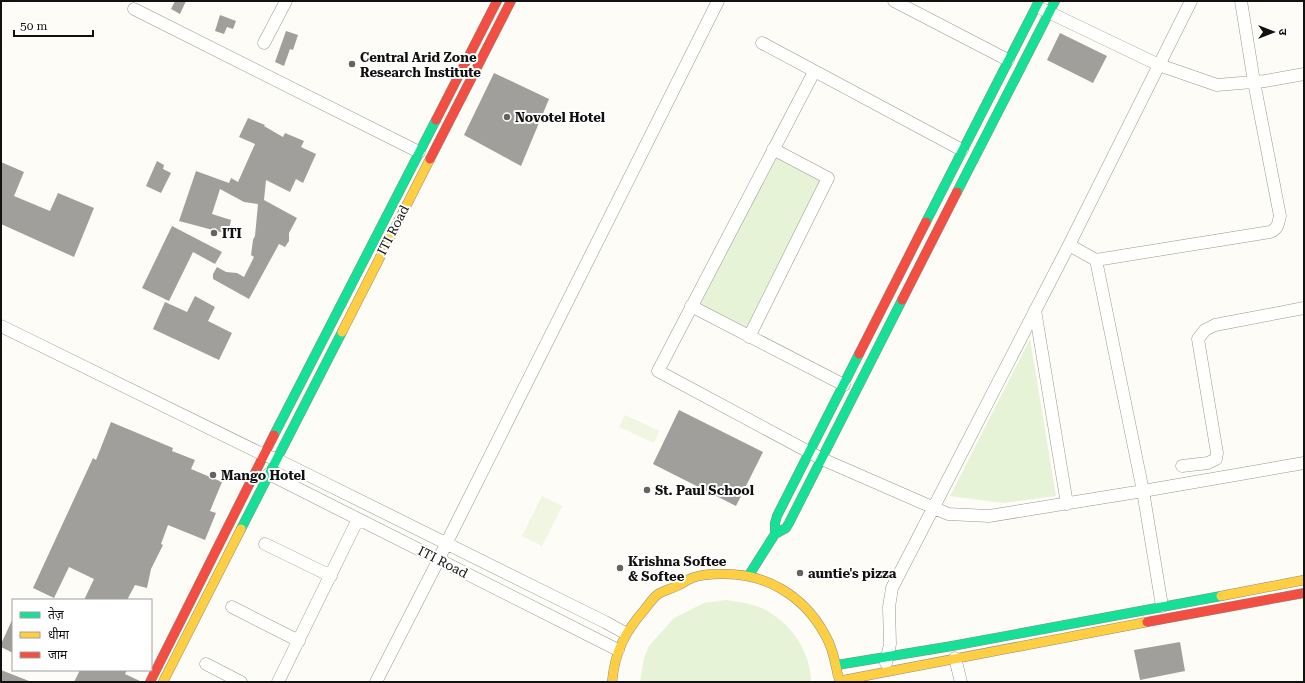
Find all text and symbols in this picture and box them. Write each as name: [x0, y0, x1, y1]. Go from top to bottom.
scale bar: [14, 12, 93, 38]
north arrow: [1253, 12, 1293, 52]
text: 50 m: [20, 19, 47, 33]
text: उ: [1276, 29, 1289, 36]
place label: Central Arid Zone Research Institute: [360, 50, 481, 80]
marker: Central Arid Zone Research Institute: [347, 59, 357, 69]
place label: Novotel Hotel: [515, 110, 606, 125]
marker: Novotel Hotel: [502, 112, 512, 122]
street label: ITI Road: [374, 202, 412, 257]
place label: ITI: [222, 226, 242, 241]
marker: ITI: [209, 228, 219, 238]
place label: Mango Hotel: [221, 468, 306, 483]
marker: Mango Hotel: [208, 470, 218, 480]
place label: St. Paul School: [655, 483, 755, 498]
marker: St. Paul School: [642, 485, 652, 495]
street label: ITI Road: [416, 543, 471, 581]
place label: Krishna Softee & Softee: [628, 554, 727, 584]
marker: Krishna Softee & Softee: [615, 563, 625, 573]
place label: auntie's pizza: [808, 566, 897, 581]
marker: auntie's pizza: [795, 568, 805, 578]
legend: [12, 599, 152, 671]
text: तेज़: [48, 607, 65, 622]
text: धीमा: [48, 627, 70, 642]
text: जाम: [48, 648, 68, 662]

